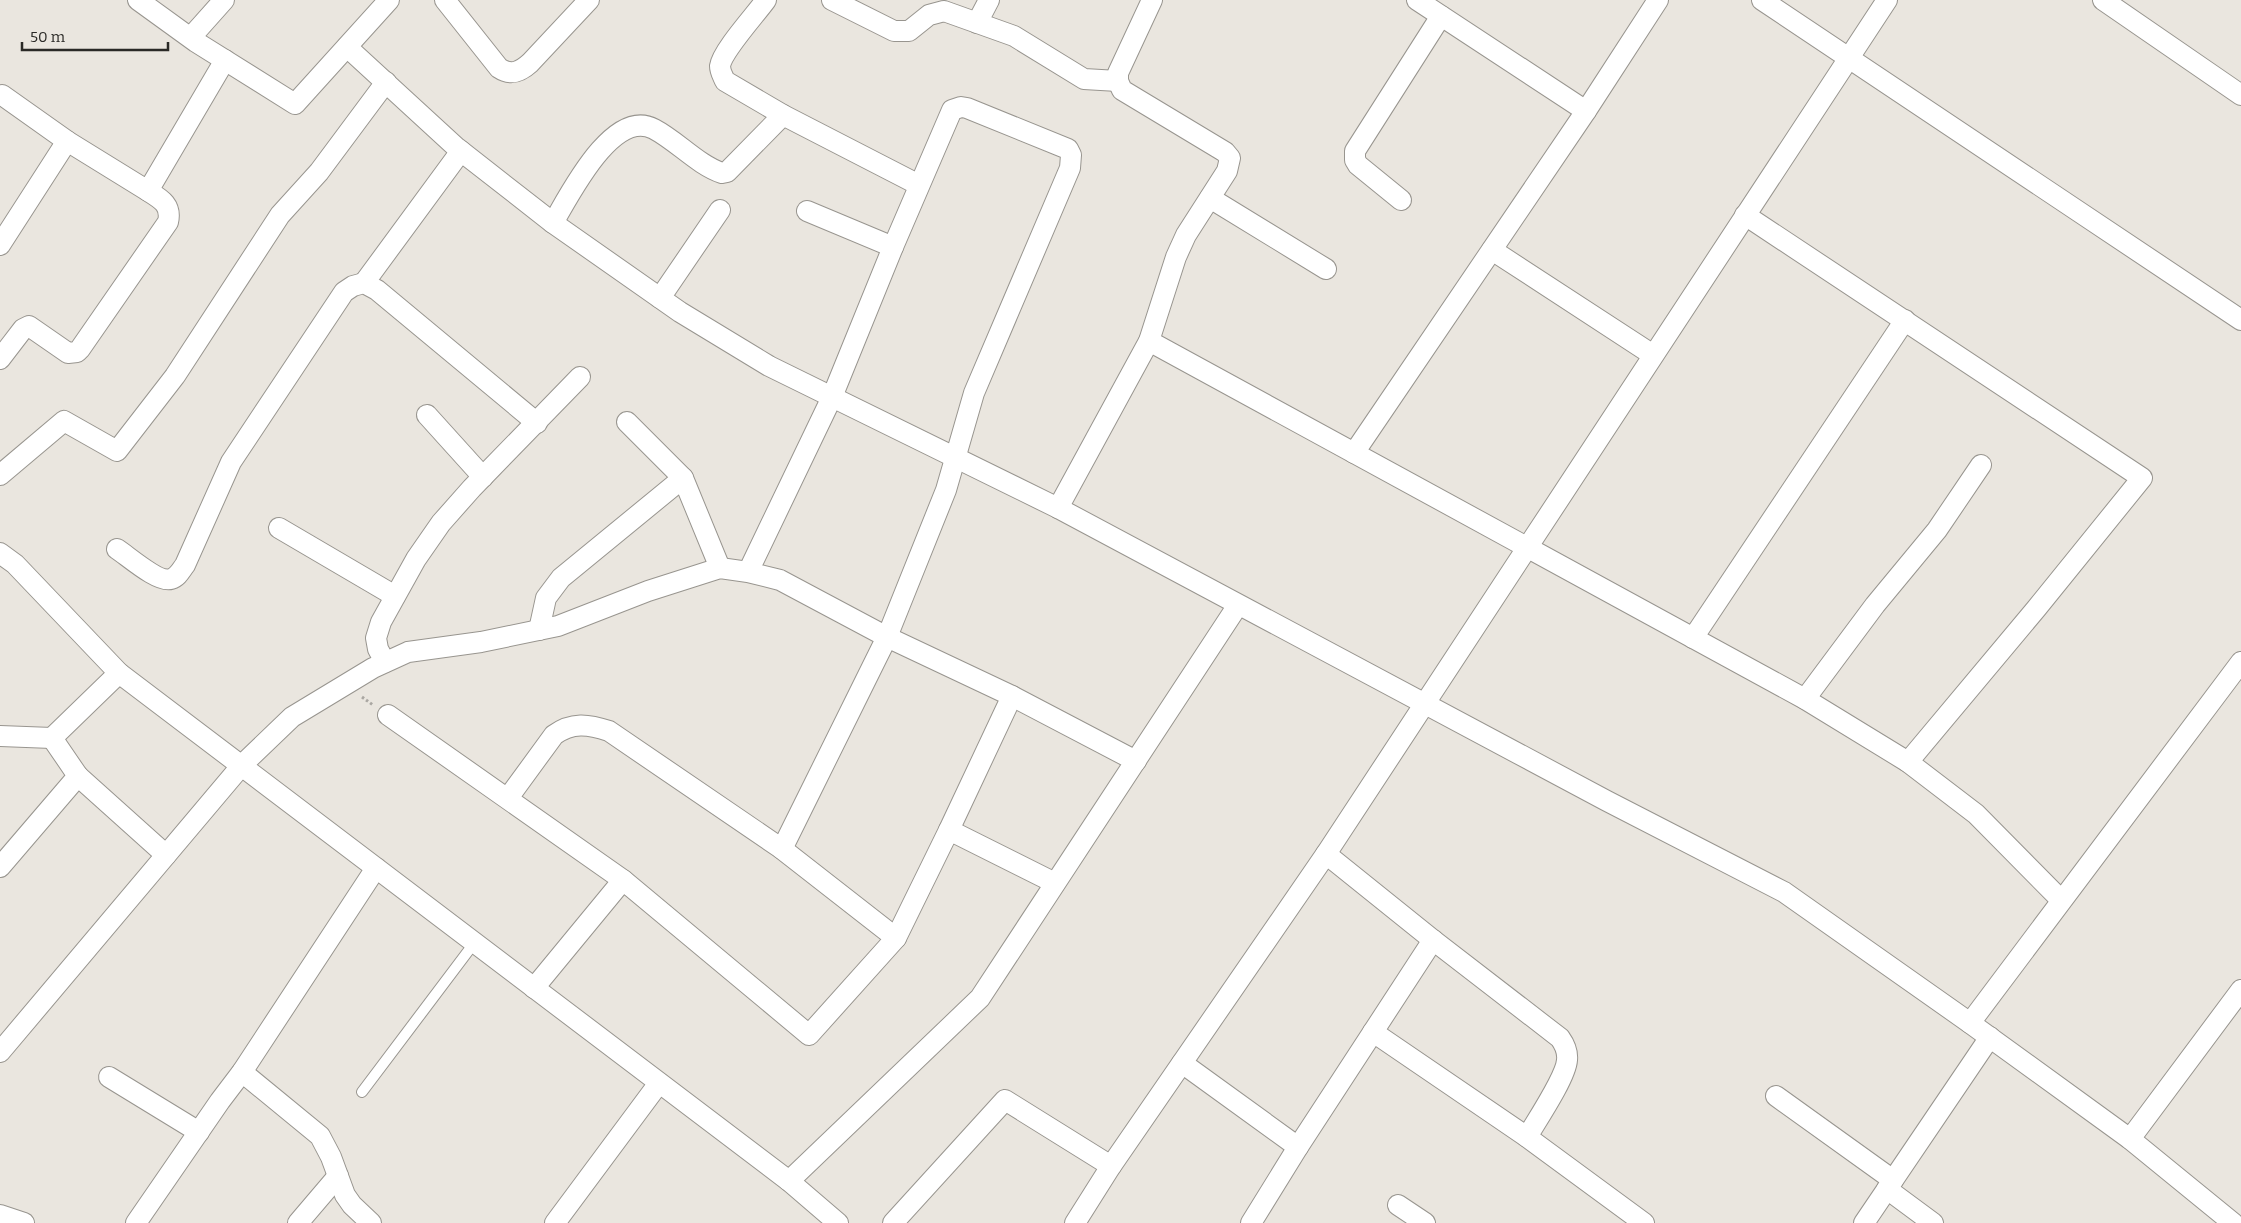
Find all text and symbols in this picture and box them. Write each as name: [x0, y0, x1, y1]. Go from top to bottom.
scale bar: [22, 20, 169, 52]
text: 50 m: [30, 28, 66, 46]

